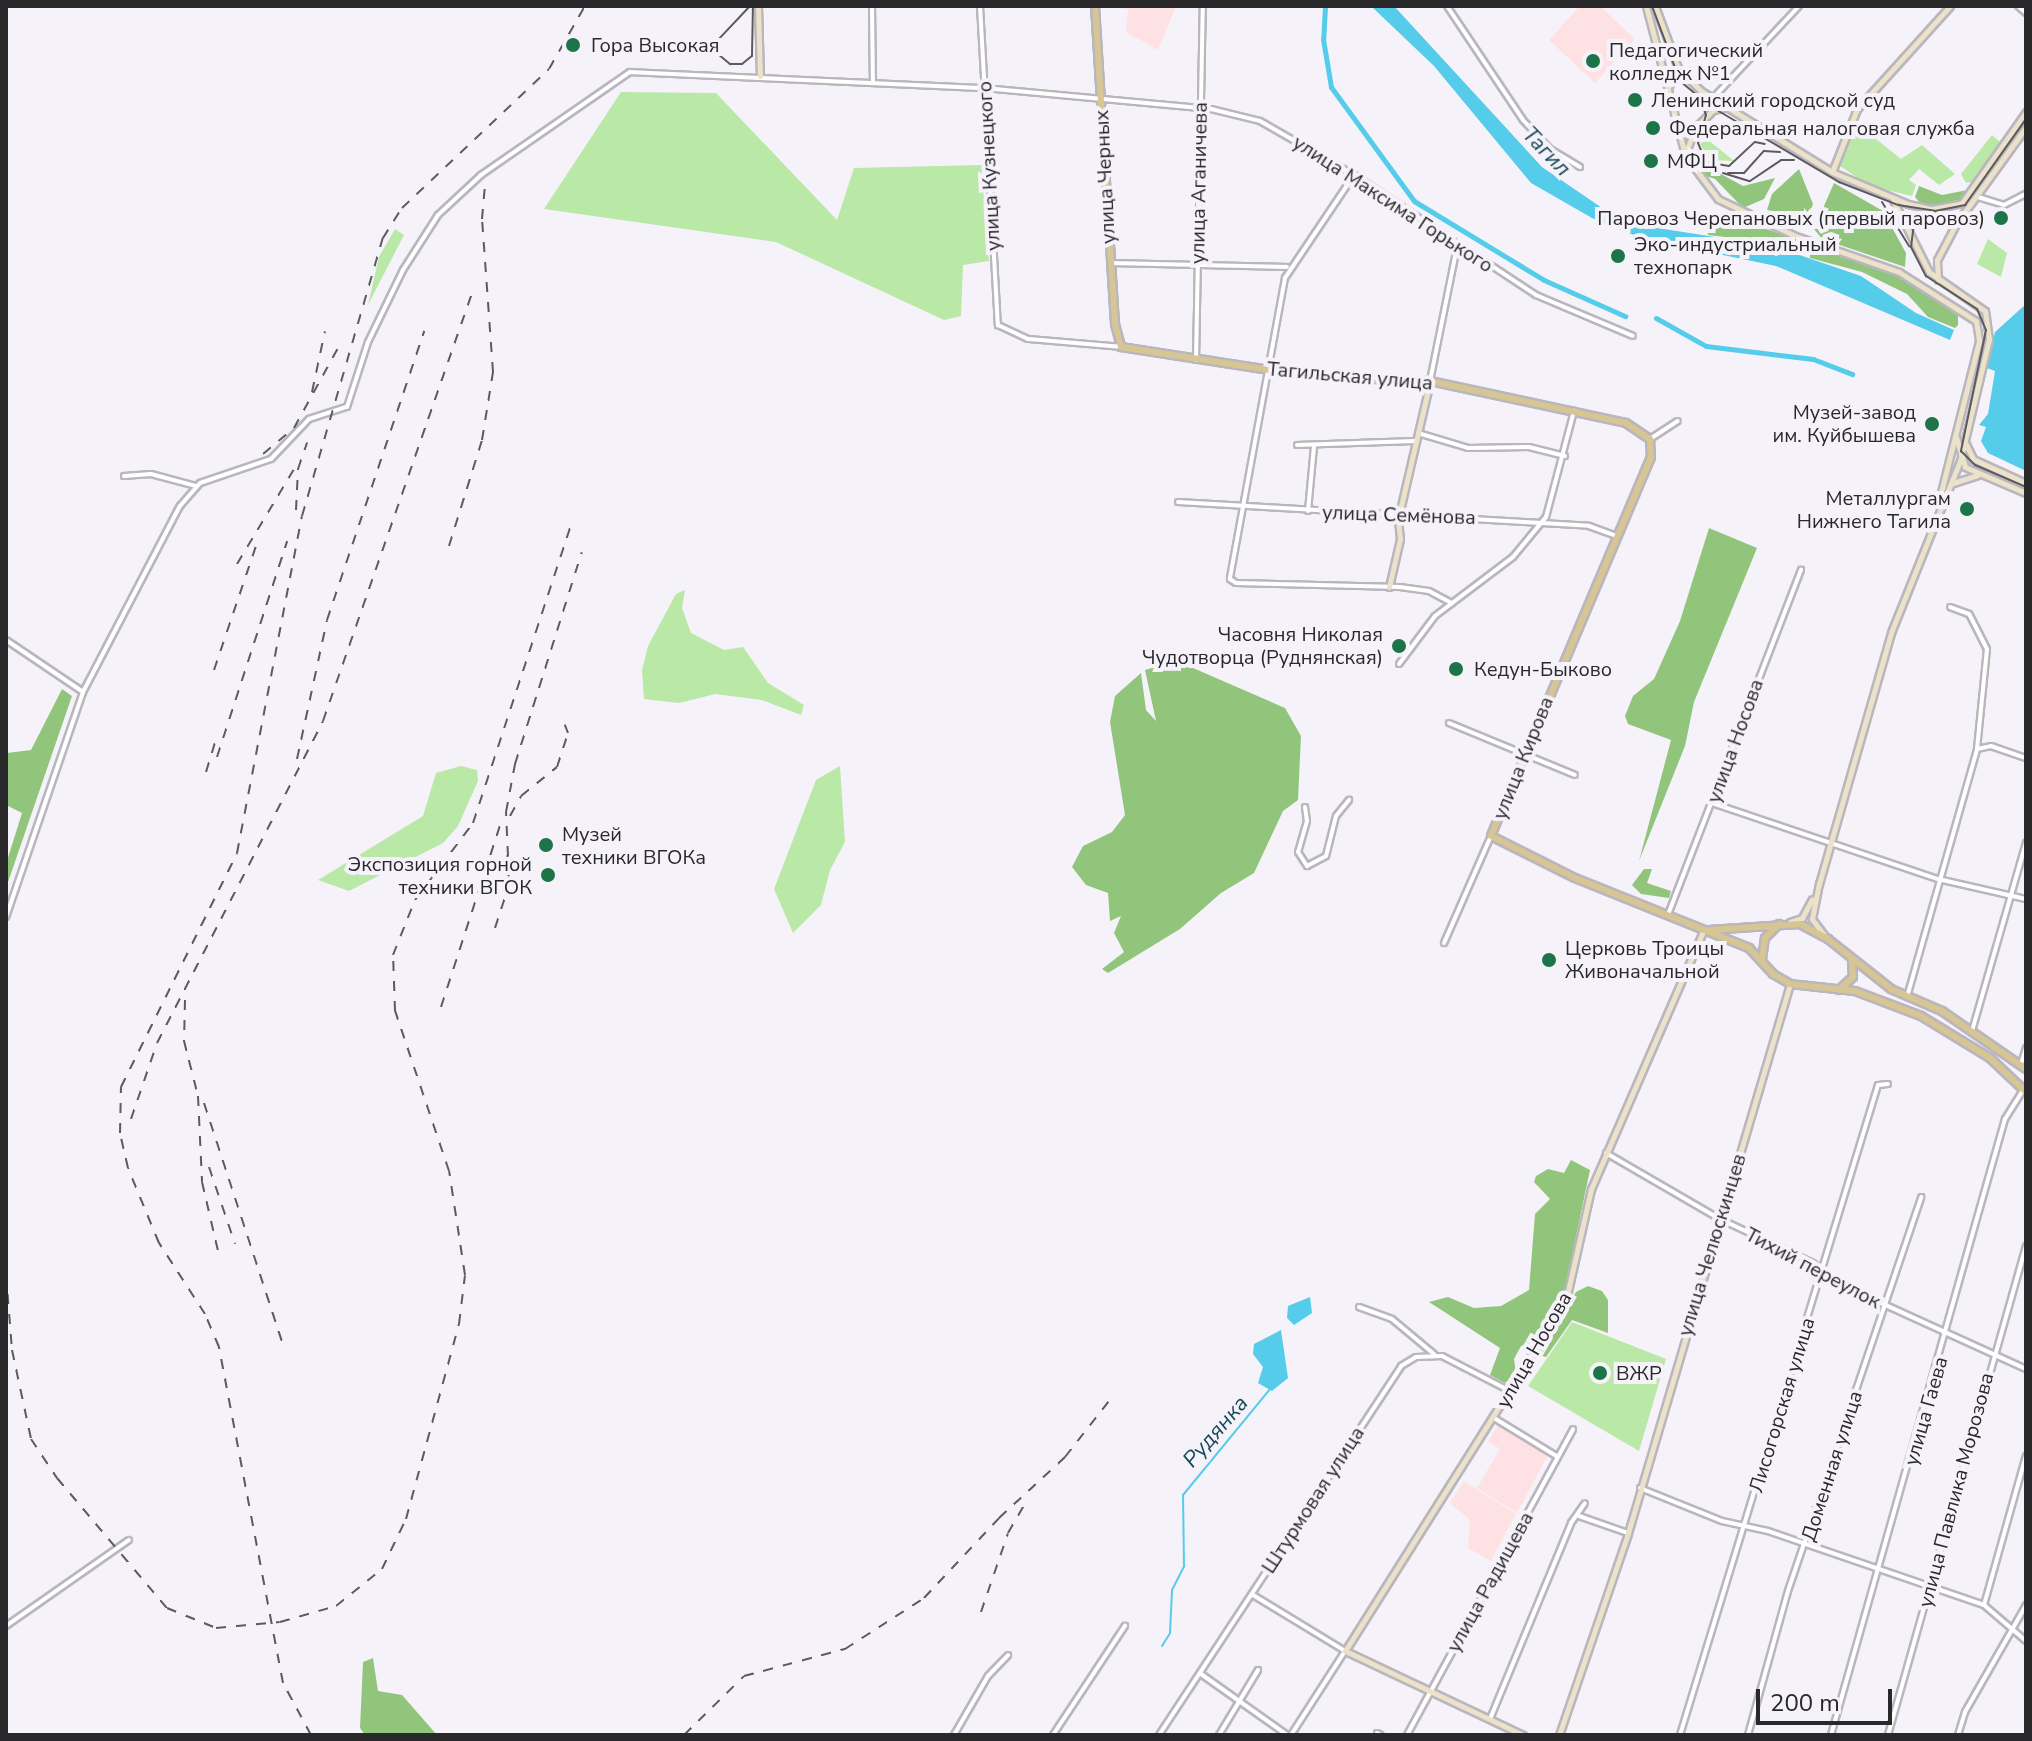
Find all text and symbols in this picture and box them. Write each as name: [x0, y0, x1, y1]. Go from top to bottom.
place label: Гора Высокая: [591, 33, 720, 57]
marker: Гора Высокая: [562, 34, 584, 56]
place label: Педагогический колледж №1: [1609, 38, 1763, 85]
marker: Педагогический колледж №1: [1584, 52, 1602, 70]
street label: улица Кузнецкого: [973, 80, 1005, 252]
place label: Ленинский городской суд: [1651, 88, 1895, 112]
marker: Ленинский городской суд: [1626, 91, 1644, 109]
street label: улица Аганичева: [1186, 102, 1212, 264]
street label: улица Черных: [1090, 109, 1120, 245]
place label: Федеральная налоговая служба: [1669, 116, 1975, 140]
marker: Федеральная налоговая служба: [1644, 119, 1662, 137]
water label: Тагил: [1516, 122, 1576, 182]
street label: улица Максима Горького: [1288, 130, 1498, 278]
place label: МФЦ: [1667, 149, 1717, 173]
marker: МФЦ: [1642, 152, 1660, 170]
place label: Паровоз Черепановых (первый паровоз): [1597, 206, 1985, 230]
marker: Паровоз Черепановых (первый паровоз): [1992, 209, 2010, 227]
place label: Эко-индустриальный технопарк: [1634, 232, 1837, 279]
marker: Эко-индустриальный технопарк: [1609, 247, 1627, 265]
street label: Тагильская улица: [1266, 357, 1434, 395]
place label: Музей-завод им. Куйбышева: [1772, 400, 1916, 447]
marker: Музей-завод им. Куйбышева: [1923, 415, 1941, 433]
place label: Металлургам Нижнего Тагила: [1797, 486, 1951, 533]
street label: улица Семёнова: [1322, 500, 1476, 530]
marker: Металлургам Нижнего Тагила: [1958, 500, 1976, 518]
place label: Часовня Николая Чудотворца (Руднянская): [1142, 622, 1383, 669]
marker: Часовня Николая Чудотворца (Руднянская): [1390, 637, 1408, 655]
place label: Кедун-Быково: [1474, 657, 1612, 681]
marker: Кедун-Быково: [1445, 658, 1467, 680]
street label: улица Носова: [1701, 676, 1769, 806]
street label: улица Кирова: [1487, 693, 1559, 823]
place label: Музей техники ВГОКа: [562, 822, 706, 869]
marker: Музей техники ВГОКа: [537, 836, 555, 854]
place label: Экспозиция горной техники ВГОК: [348, 852, 532, 899]
marker: Экспозиция горной техники ВГОК: [539, 866, 557, 884]
place label: Церковь Троицы Живоначальной: [1565, 936, 1724, 983]
marker: Церковь Троицы Живоначальной: [1540, 951, 1558, 969]
street label: улица Челюскинцев: [1673, 1151, 1751, 1339]
street label: Тихий переулок: [1741, 1222, 1885, 1314]
street label: улица Носова: [1491, 1288, 1577, 1412]
street label: Лисогорская улица: [1744, 1315, 1820, 1495]
street label: улица Гаева: [1899, 1354, 1953, 1468]
place label: ВЖР: [1616, 1361, 1662, 1385]
marker: ВЖР: [1591, 1364, 1609, 1382]
street label: улица Павлика Морозова: [1913, 1370, 1999, 1610]
street label: Доменная улица: [1796, 1388, 1868, 1544]
water label: Рудянка: [1178, 1391, 1254, 1473]
street label: Штурмовая улица: [1257, 1422, 1369, 1578]
street label: улица Радищева: [1442, 1508, 1538, 1656]
scale bar: [1760, 1673, 1896, 1723]
text: 200 m: [1770, 1687, 1840, 1719]

